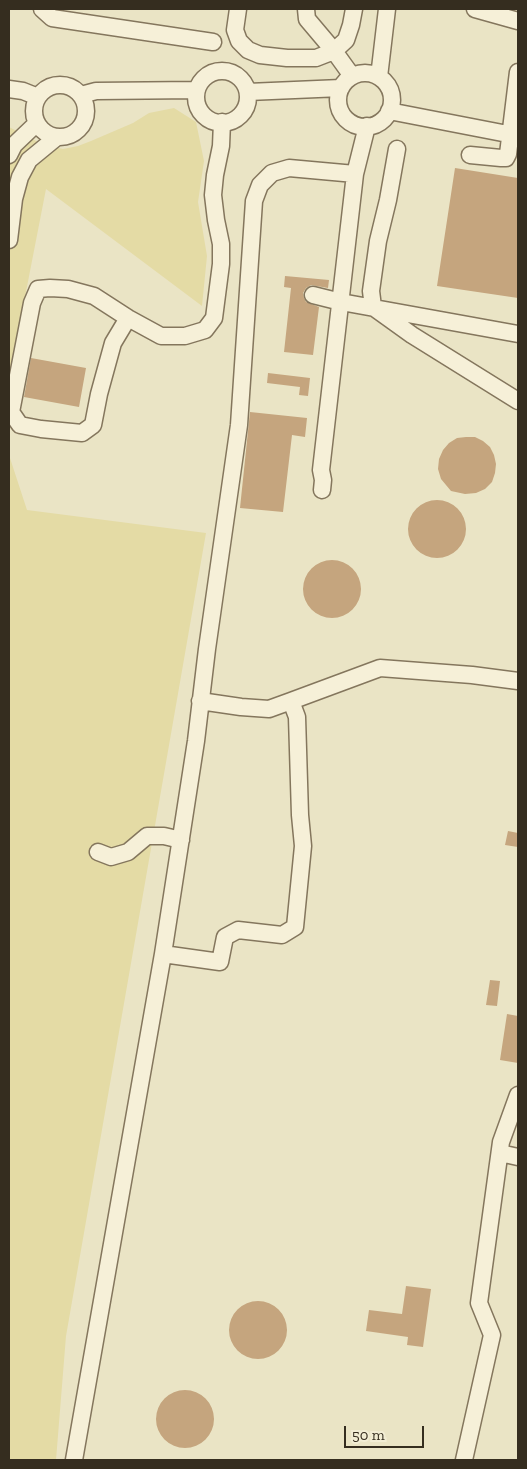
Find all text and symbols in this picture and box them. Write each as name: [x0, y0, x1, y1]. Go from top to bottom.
scale bar: [347, 1416, 427, 1448]
text: 50 m: [352, 1426, 385, 1444]

